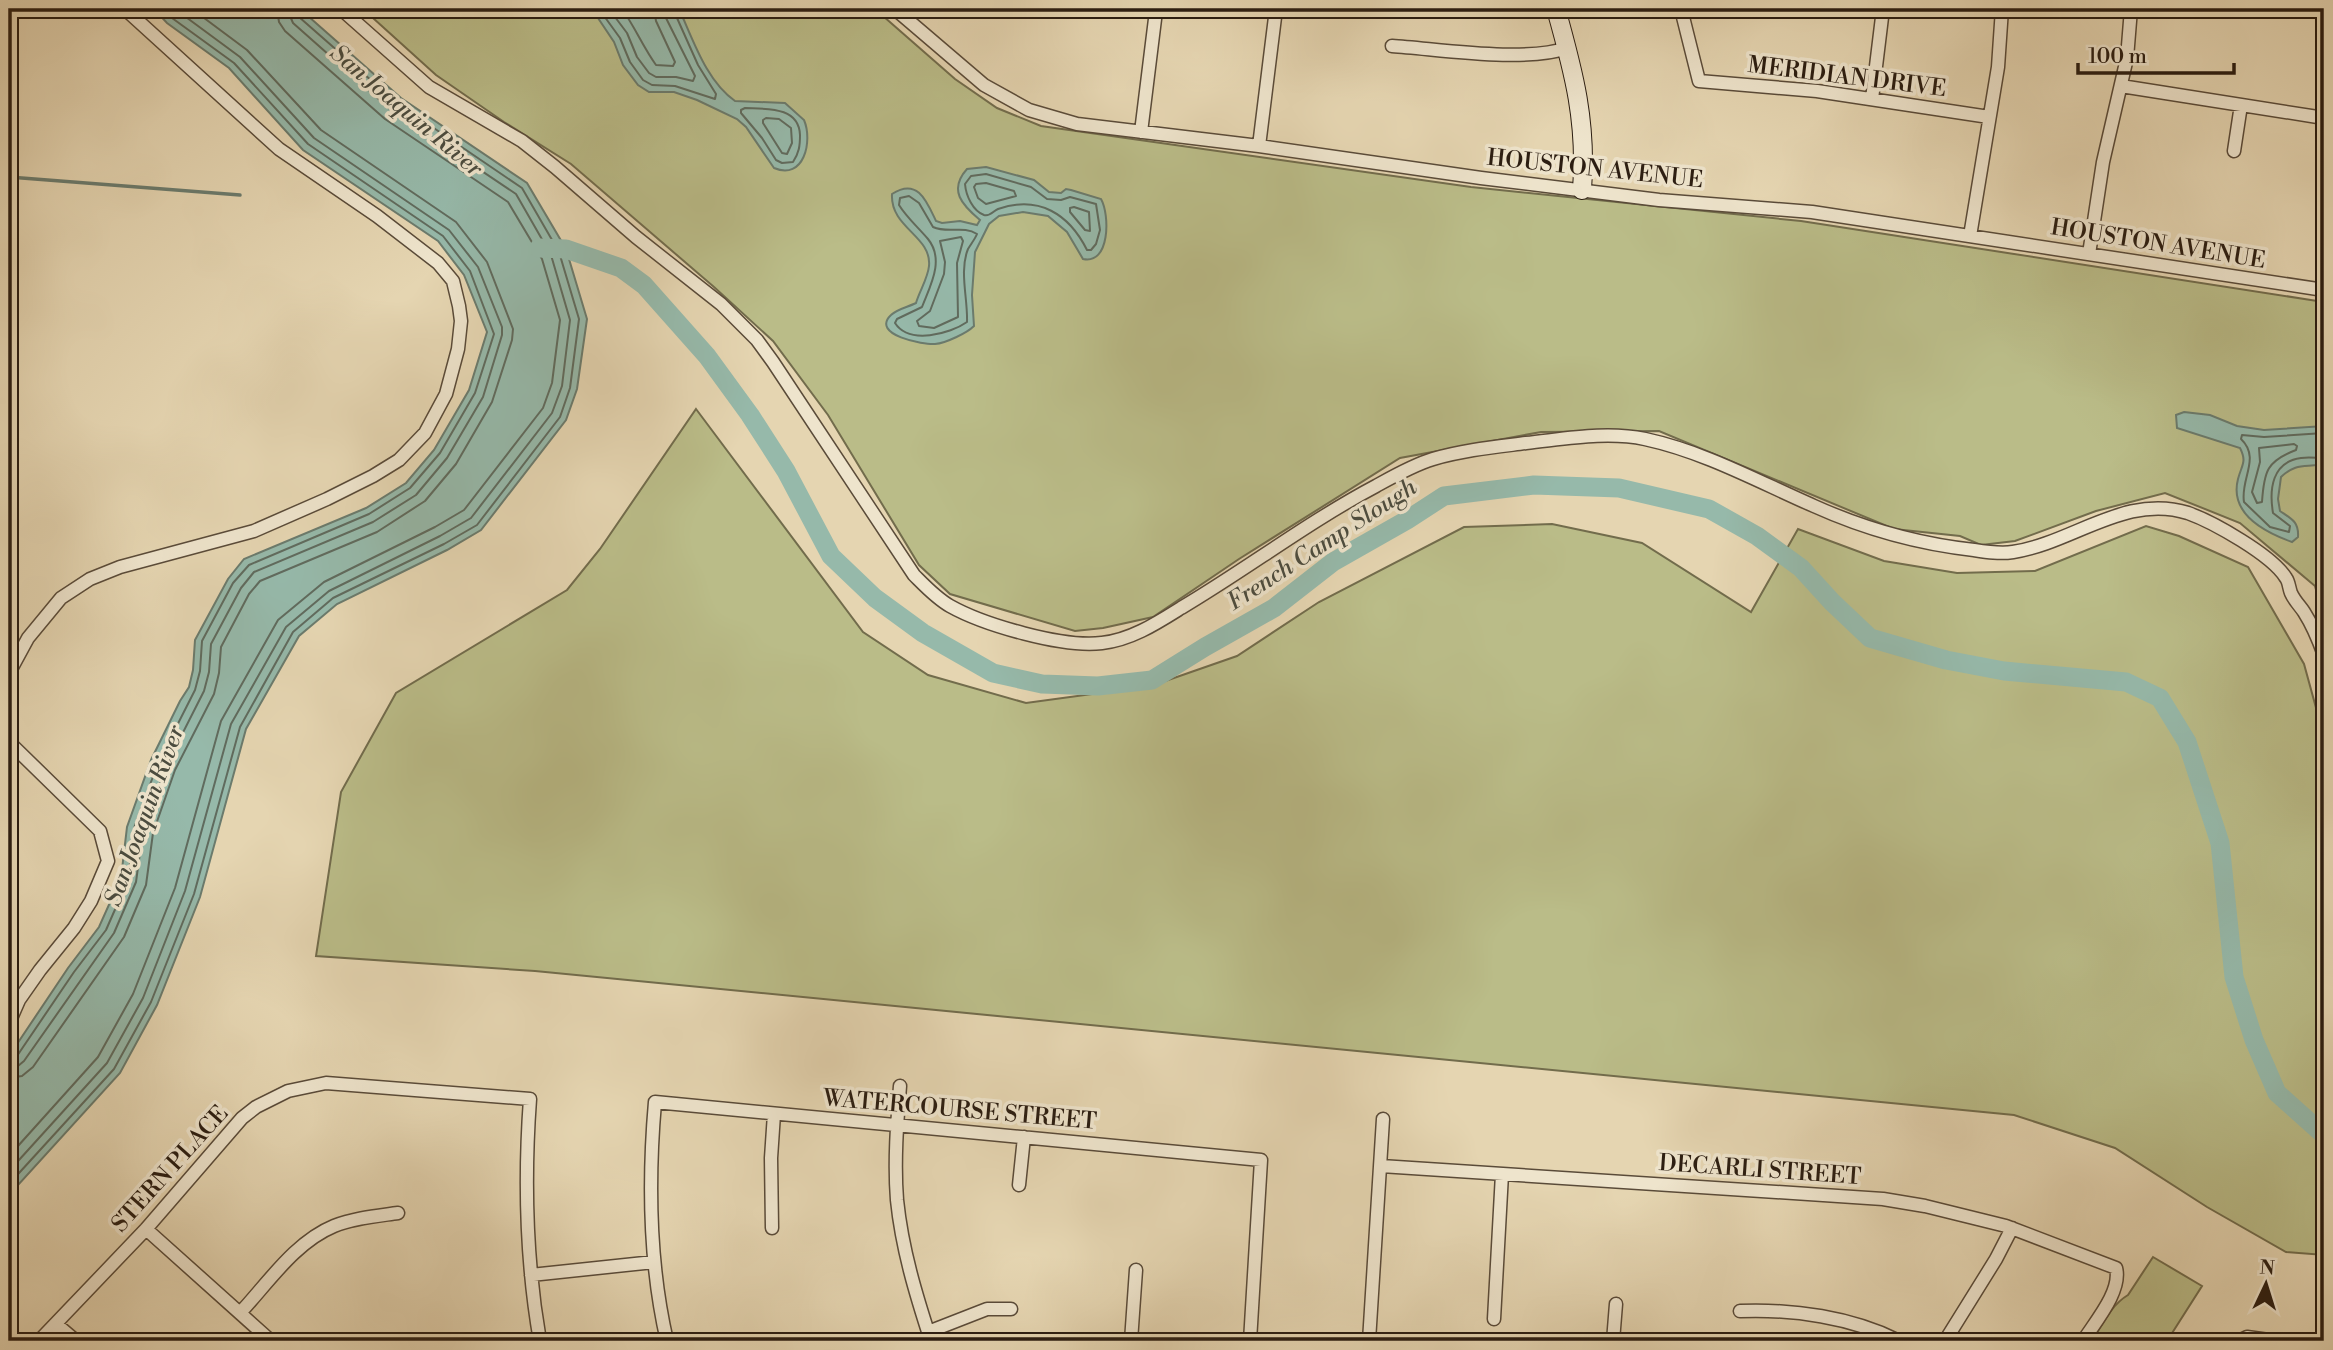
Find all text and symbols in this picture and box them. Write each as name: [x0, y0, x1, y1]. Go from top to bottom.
scale bar: [2078, 32, 2233, 76]
water label: San Joaquin River: [323, 38, 489, 184]
text: 100 m: [2088, 44, 2147, 70]
street label: MERIDIAN DRIVE: [1746, 51, 1948, 103]
street label: HOUSTON AVENUE: [1486, 144, 1704, 194]
street label: HOUSTON AVENUE: [2049, 213, 2267, 275]
water label: French Camp Slough: [1222, 472, 1423, 617]
water label: San Joaquin River: [98, 721, 192, 911]
street label: WATERCOURSE STREET: [821, 1084, 1098, 1136]
street label: STERN PLACE: [106, 1100, 234, 1238]
street label: DECARLI STREET: [1658, 1149, 1862, 1191]
north arrow: [2232, 1248, 2302, 1318]
text: N: [2259, 1256, 2275, 1281]

